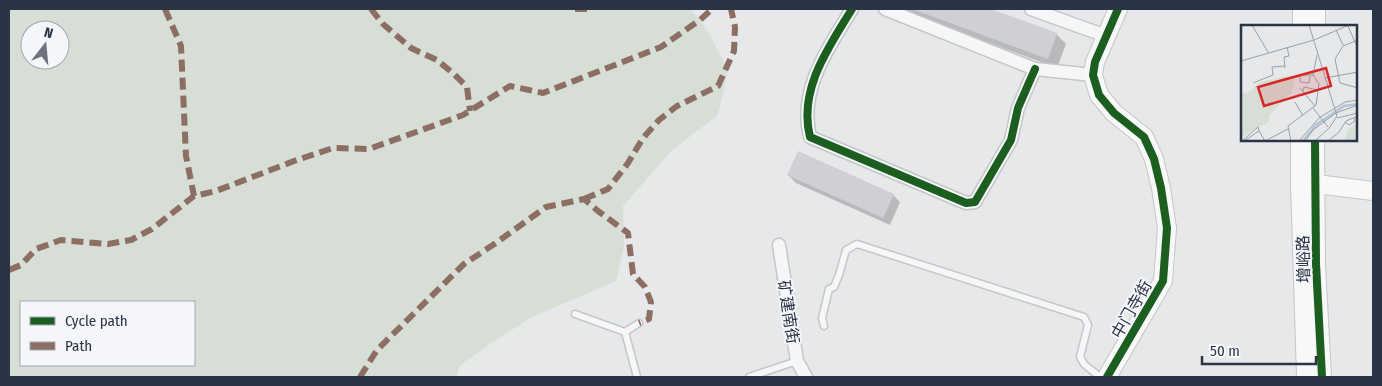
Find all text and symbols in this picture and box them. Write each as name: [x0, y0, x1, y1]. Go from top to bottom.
north arrow: [20, 20, 70, 70]
text: N: [42, 24, 55, 42]
inset map: [1241, 25, 1357, 141]
street label: 增峪路: [1294, 235, 1313, 283]
street label: 中门寺街: [1107, 277, 1156, 342]
street label: 矿建南街: [774, 279, 803, 345]
legend: [20, 301, 195, 366]
text: Cycle path: [65, 312, 128, 330]
scale bar: [1202, 334, 1316, 366]
text: Path: [65, 337, 92, 355]
text: 50 m: [1210, 342, 1240, 360]

